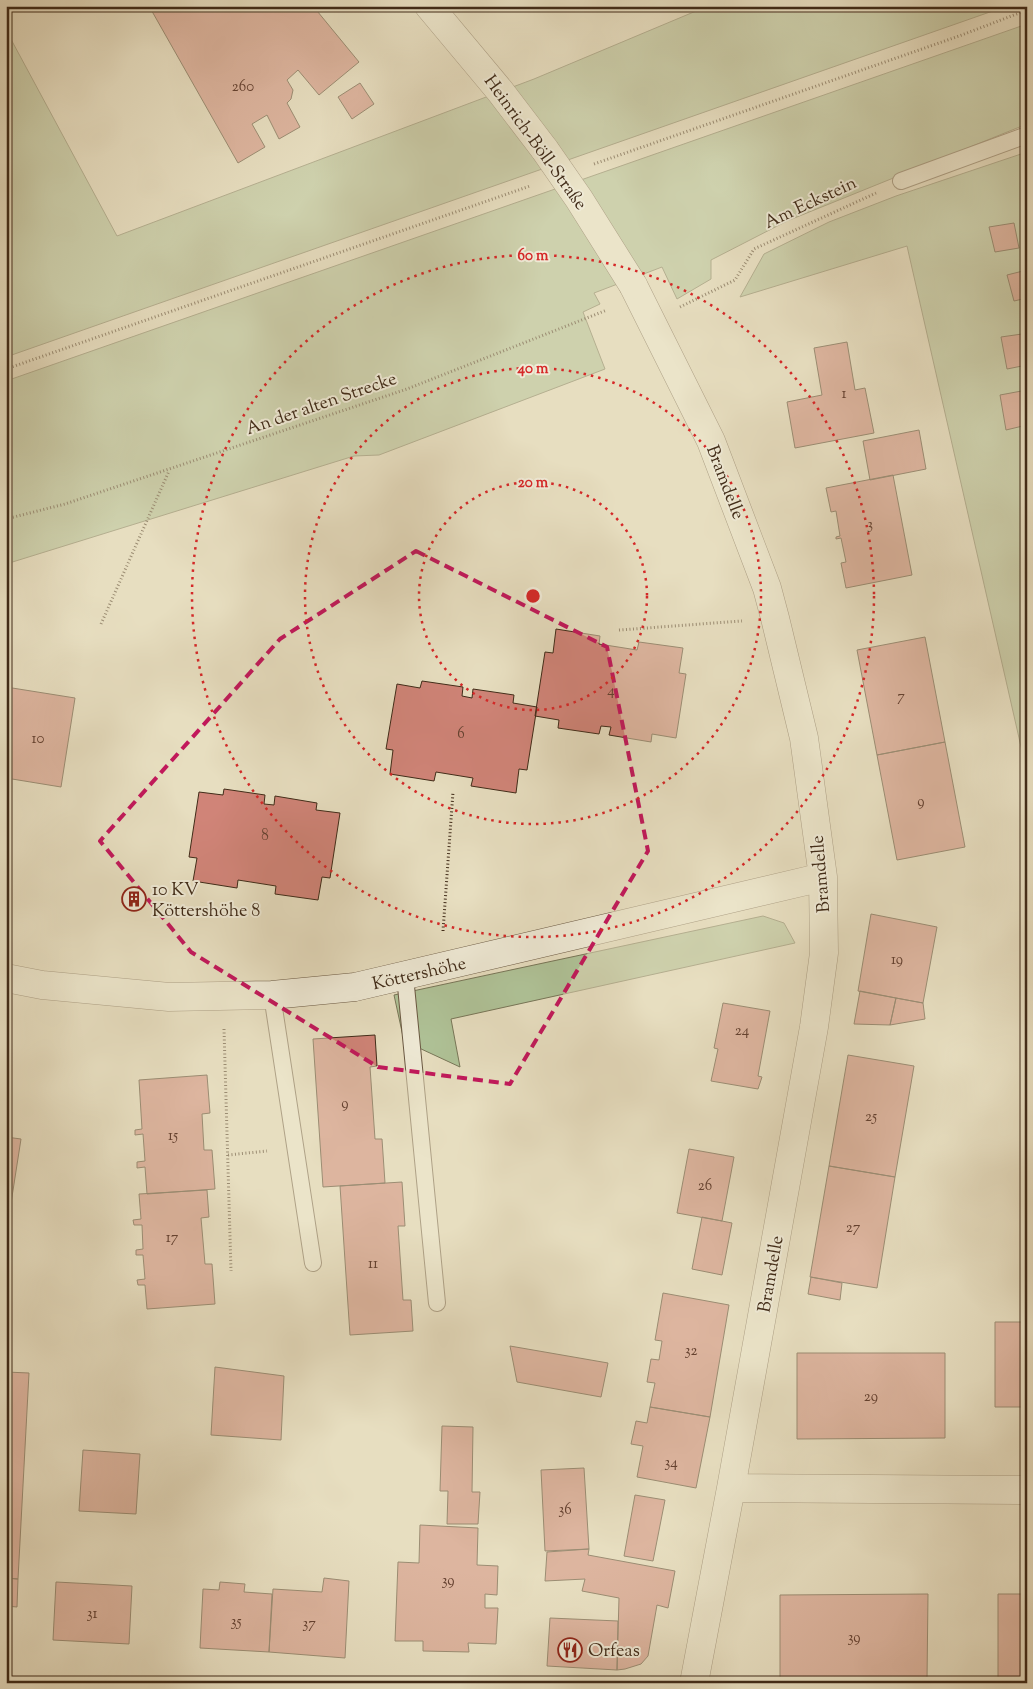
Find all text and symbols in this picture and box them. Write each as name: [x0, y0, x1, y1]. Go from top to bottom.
street label: Heinrich-Böll-Straße: [476, 70, 592, 216]
house number: 260: [232, 77, 254, 98]
street label: Am Eckstein: [760, 171, 862, 237]
text: 60 m: [518, 246, 549, 267]
text: 40 m: [517, 359, 549, 380]
street label: An der alten Strecke: [243, 367, 401, 443]
house number: 1: [841, 384, 847, 405]
street label: Bramdelle: [698, 442, 750, 524]
text: 20 m: [518, 473, 549, 494]
house number: 3: [867, 515, 873, 536]
centre of rings: [524, 587, 542, 605]
house number: 4: [607, 681, 615, 702]
house number: 7: [897, 687, 905, 708]
house number: 6: [457, 724, 465, 745]
house number: 10: [32, 729, 45, 750]
house number: 9: [917, 792, 925, 813]
house number: 8: [261, 826, 269, 847]
street label: Bramdelle: [806, 834, 838, 914]
place label: 10 KV Köttershöhe 8: [152, 878, 260, 925]
building icon: 10 KV Köttershöhe 8: [121, 886, 147, 912]
house number: 19: [891, 950, 903, 971]
street label: Köttershöhe: [370, 952, 469, 998]
house number: 24: [735, 1021, 750, 1042]
house number: 9: [341, 1094, 349, 1115]
house number: 25: [865, 1107, 877, 1128]
house number: 15: [168, 1126, 178, 1147]
house number: 26: [698, 1176, 712, 1197]
house number: 27: [846, 1218, 861, 1239]
house number: 17: [166, 1228, 179, 1249]
street label: Bramdelle: [752, 1234, 792, 1315]
house number: 11: [368, 1254, 378, 1275]
house number: 32: [684, 1341, 698, 1362]
house number: 29: [864, 1387, 878, 1408]
house number: 34: [664, 1453, 678, 1474]
house number: 36: [558, 1500, 572, 1521]
house number: 39: [441, 1571, 455, 1592]
house number: 31: [86, 1604, 98, 1625]
house number: 35: [230, 1612, 242, 1633]
house number: 37: [302, 1614, 316, 1635]
house number: 39: [847, 1628, 861, 1649]
restaurant icon: Orfeas: [557, 1637, 583, 1663]
place label: Orfeas: [588, 1639, 640, 1665]

